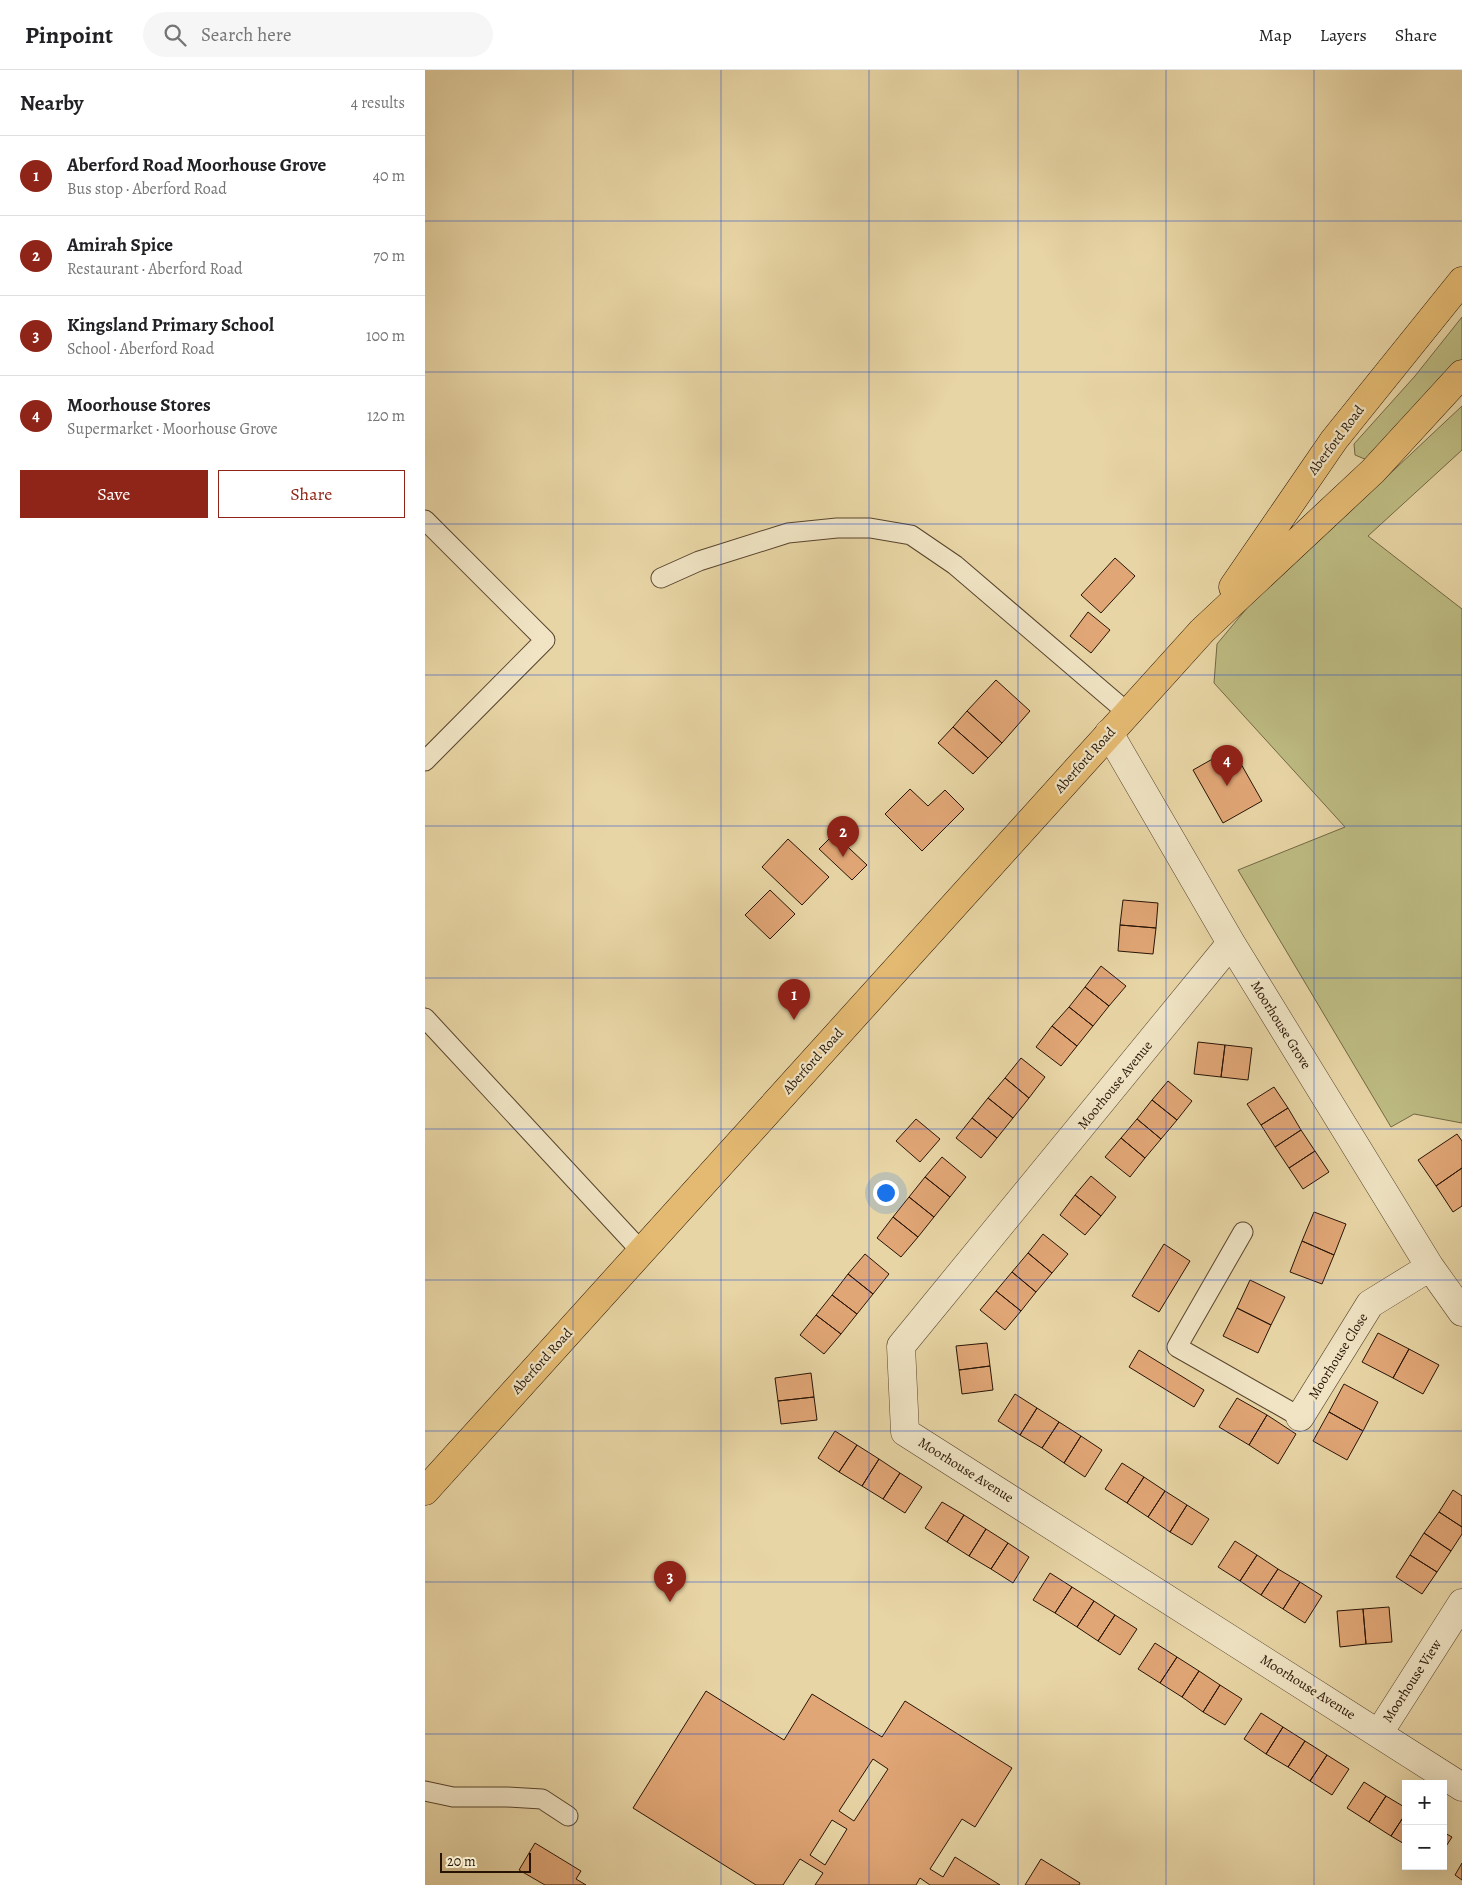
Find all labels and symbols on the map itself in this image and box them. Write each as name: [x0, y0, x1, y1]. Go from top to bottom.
street label: Aberford Road: [1303, 401, 1369, 480]
street label: Aberford Road: [1050, 723, 1120, 798]
pin: 4: [1211, 745, 1243, 786]
pin: 2: [827, 816, 859, 857]
street label: Moorhouse Grove: [1246, 977, 1316, 1073]
pin: 1: [778, 979, 810, 1020]
street label: Aberford Road: [778, 1024, 848, 1099]
street label: Moorhouse Avenue: [1073, 1037, 1157, 1133]
your location: [873, 1180, 899, 1206]
street label: Moorhouse Close: [1304, 1309, 1372, 1403]
street label: Aberford Road: [507, 1324, 577, 1399]
street label: Moorhouse Avenue: [915, 1433, 1017, 1507]
pin: 3: [654, 1561, 686, 1602]
street label: Moorhouse View: [1378, 1636, 1446, 1726]
street label: Moorhouse Avenue: [1257, 1650, 1359, 1724]
scale bar: [440, 1850, 531, 1873]

